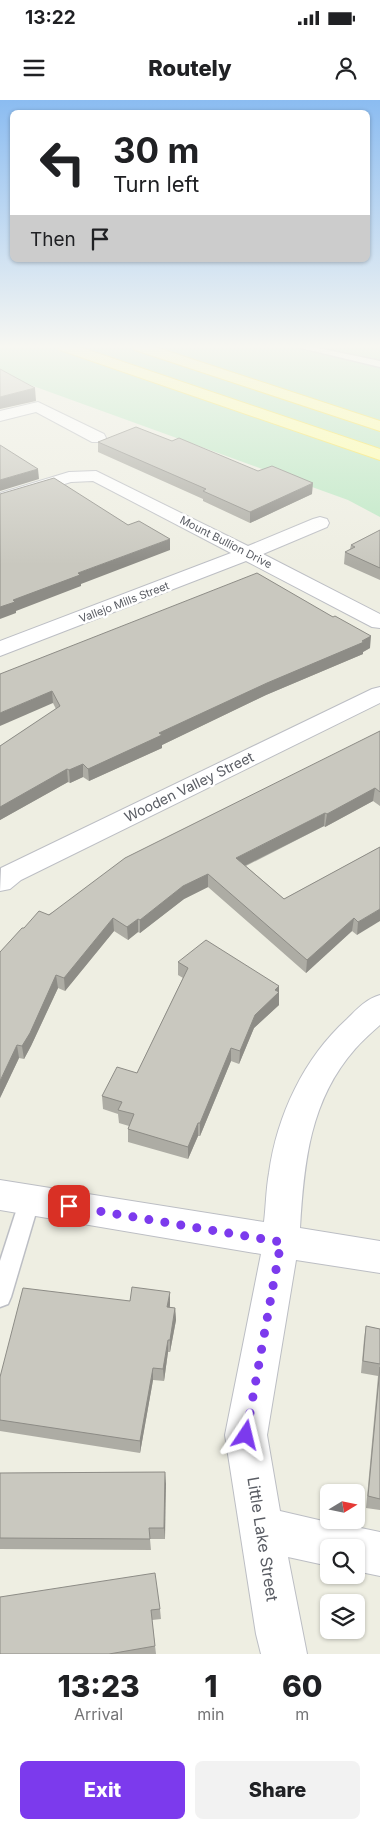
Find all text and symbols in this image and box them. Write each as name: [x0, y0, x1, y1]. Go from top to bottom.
text: 13:22: [25, 6, 76, 29]
icon: menu: [20, 54, 48, 82]
icon: person: [332, 54, 360, 82]
text: Routely: [148, 55, 232, 81]
text: 30 m: [113, 129, 199, 171]
icon: left: [30, 130, 95, 195]
text: Turn left: [113, 171, 199, 197]
icon: arrive: [86, 225, 114, 253]
text: Then: [30, 228, 76, 251]
street label: Mount Bullion Drive: [178, 513, 274, 571]
street label: Vallejo Mills Street: [77, 578, 171, 626]
street label: Wooden Valley Street: [121, 748, 257, 825]
pin: [48, 1185, 90, 1227]
icon: arrive: [55, 1192, 83, 1220]
position arrow: [219, 1408, 271, 1460]
street label: Little Lake Street: [243, 1475, 283, 1603]
north arrow: [320, 1484, 365, 1529]
map controls: [320, 1484, 365, 1639]
button: search: [320, 1539, 365, 1584]
button: layers: [320, 1594, 365, 1639]
text: 13:23: [57, 1668, 140, 1704]
text: 1: [204, 1668, 218, 1704]
text: 60: [282, 1668, 323, 1704]
text: Arrival: [74, 1704, 123, 1724]
text: min: [197, 1704, 225, 1724]
text: m: [295, 1704, 309, 1724]
button: Exit: [20, 1761, 185, 1819]
button: Share: [195, 1761, 360, 1819]

